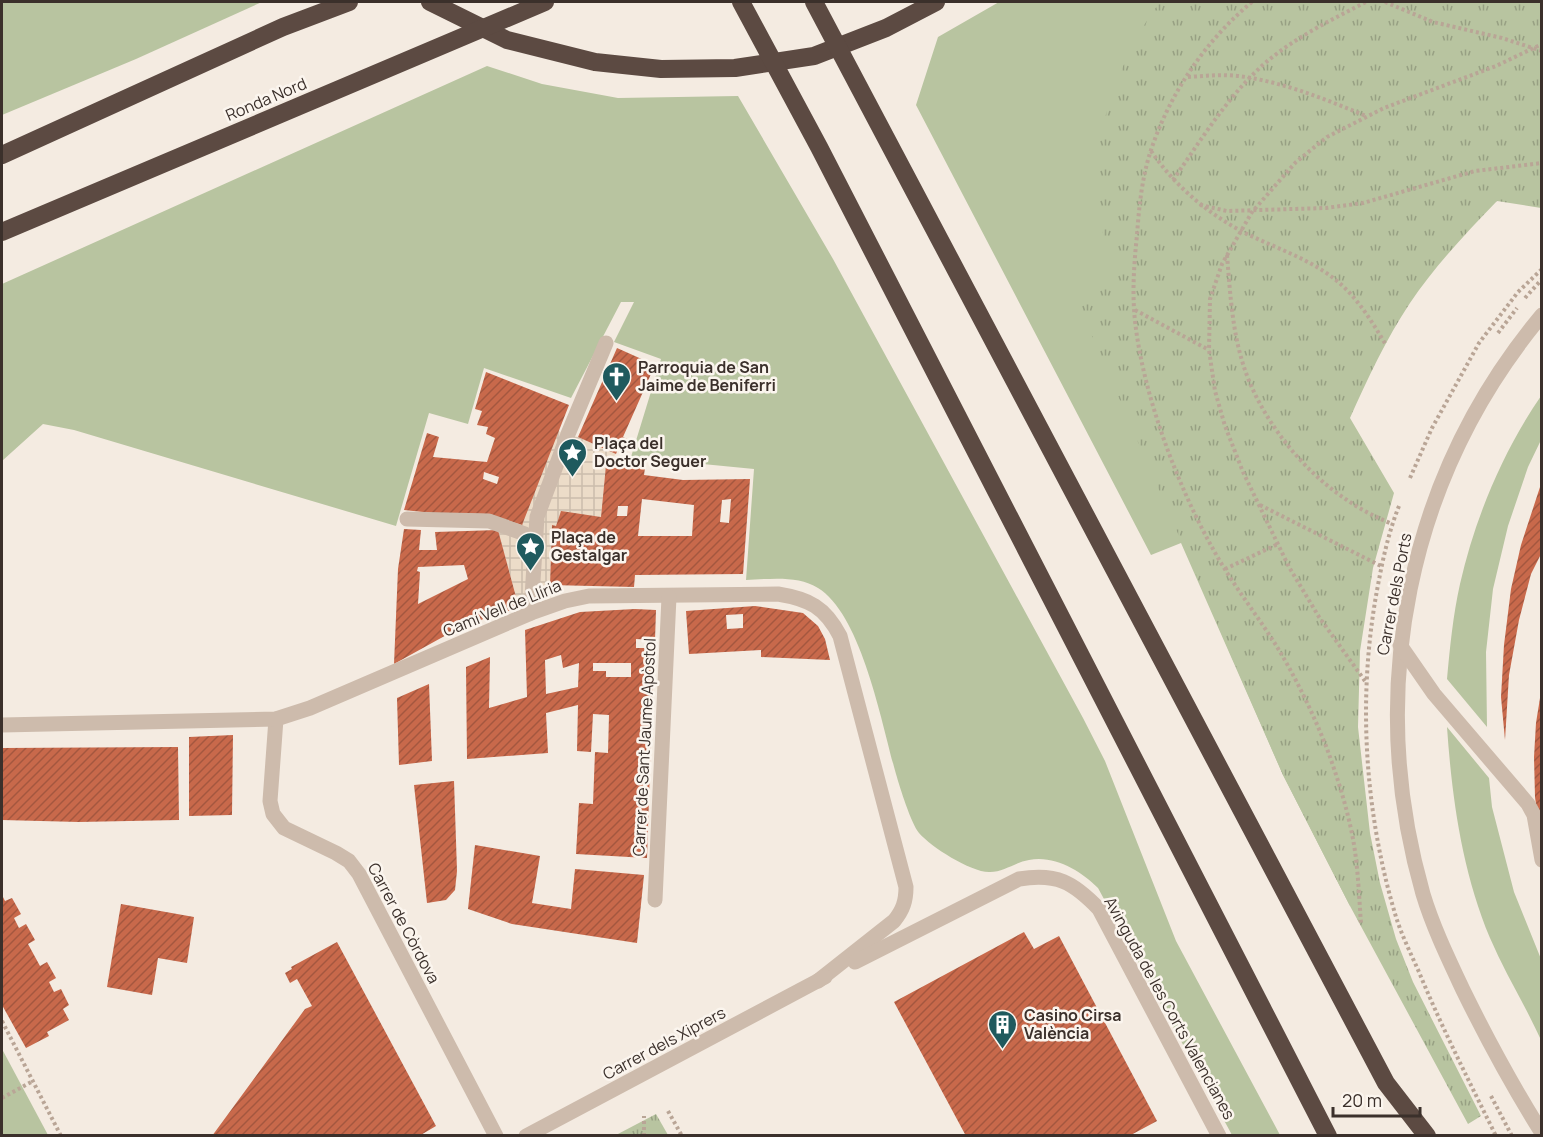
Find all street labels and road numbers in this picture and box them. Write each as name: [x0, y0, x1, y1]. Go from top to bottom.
street label: Ronda Nord: [222, 72, 310, 126]
street label: Carrer dels Ports: [1371, 531, 1417, 657]
street label: Camí Vell de Llíria: [440, 574, 564, 642]
street label: Carrer de Sant Jaume Apòstol: [627, 637, 661, 857]
street label: Carrer de Còrdova: [363, 859, 445, 987]
street label: Avinguda de les Corts Valencianes: [1099, 893, 1241, 1123]
street label: Carrer dels Xiprers: [599, 1001, 729, 1085]

